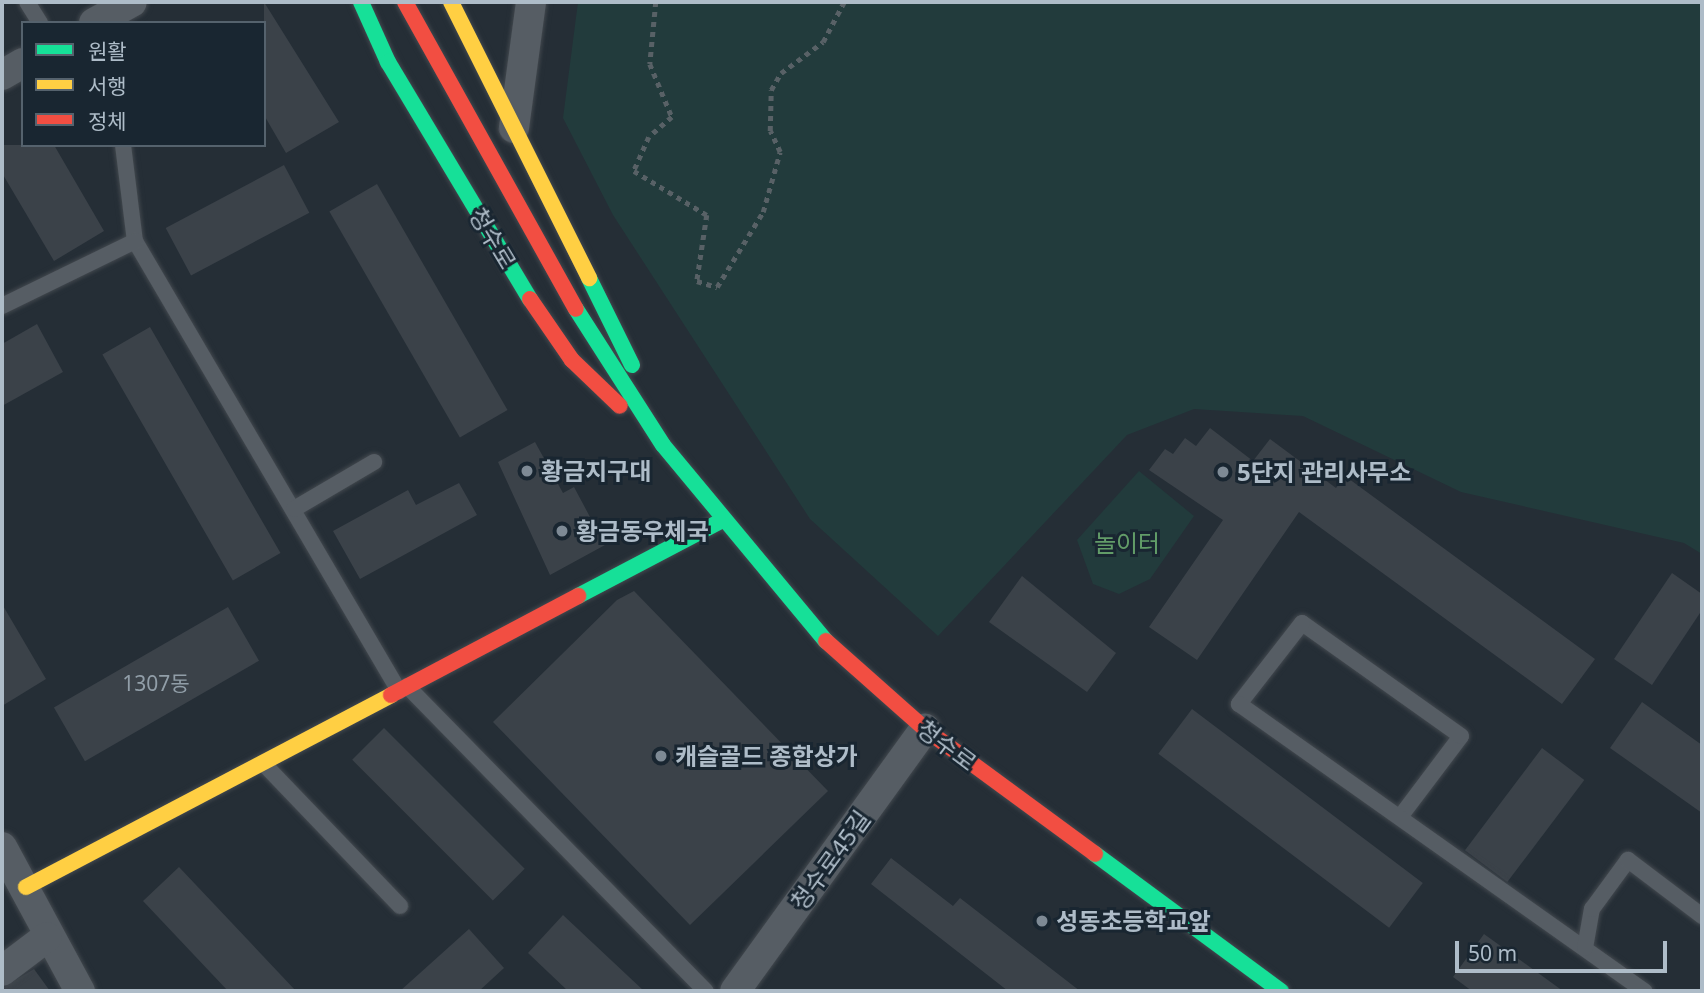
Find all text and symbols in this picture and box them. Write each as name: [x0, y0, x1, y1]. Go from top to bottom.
legend: [21, 21, 266, 147]
text: 원활: [88, 37, 127, 65]
text: 서행: [88, 72, 127, 100]
text: 정체: [88, 107, 127, 135]
street label: 청수로: [464, 202, 522, 274]
place label: 황금지구대: [541, 457, 651, 485]
place label: 5단지 관리사무소: [1237, 458, 1412, 486]
marker: 황금지구대: [519, 463, 535, 479]
marker: 5단지 관리사무소: [1215, 464, 1231, 480]
place label: 황금동우체국: [576, 517, 708, 545]
marker: 황금동우체국: [554, 523, 570, 539]
park label: 놀이터: [1094, 529, 1160, 557]
house number: 1307동: [122, 670, 190, 696]
street label: 청수로: [912, 714, 982, 776]
place label: 캐슬골드 종합상가: [675, 742, 858, 770]
marker: 캐슬골드 종합상가: [653, 748, 669, 764]
street label: 청수로45길: [784, 805, 876, 915]
place label: 성동초등학교앞: [1056, 907, 1211, 935]
marker: 성동초등학교앞: [1034, 913, 1050, 929]
scale bar: [1459, 926, 1671, 970]
text: 50 m: [1468, 939, 1517, 967]

